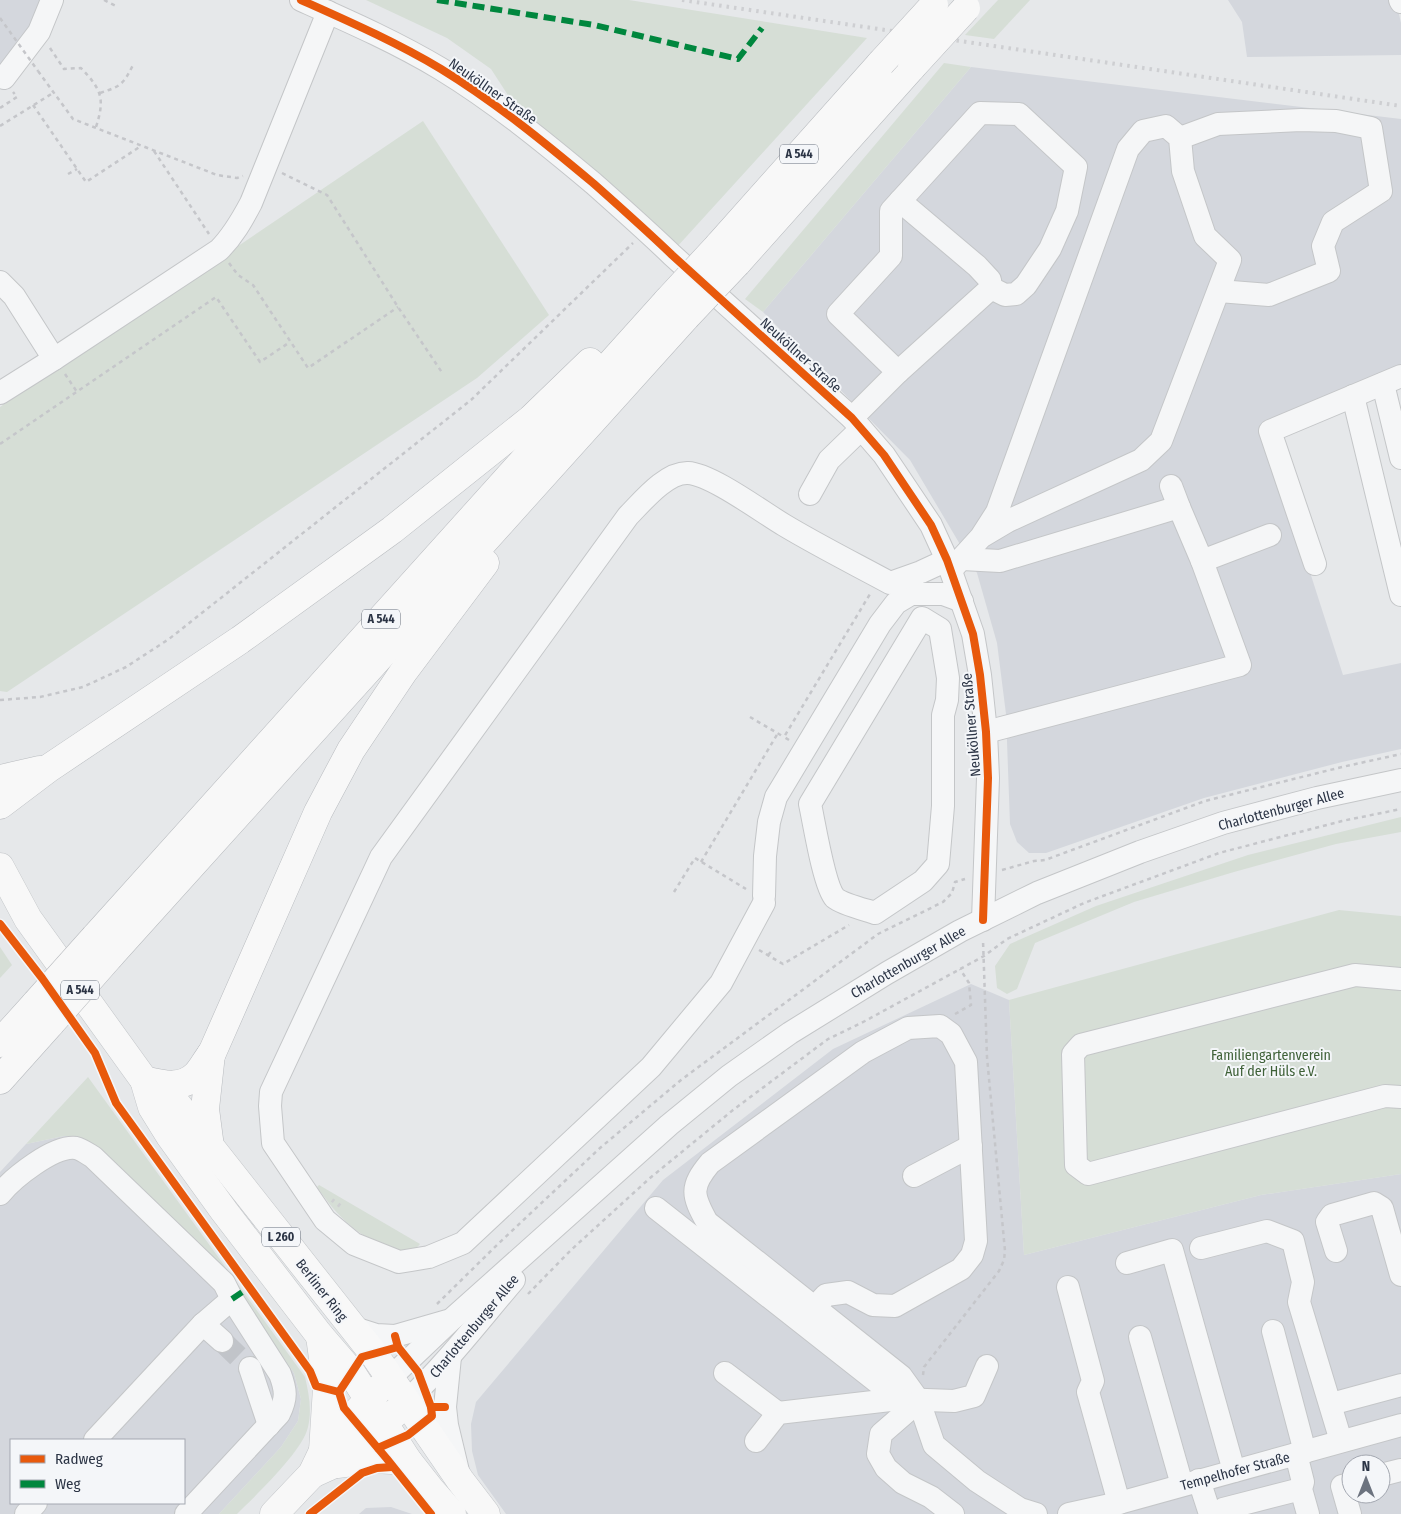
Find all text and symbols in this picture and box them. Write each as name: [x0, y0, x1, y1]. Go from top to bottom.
street label: Neuköllner Straße: [445, 55, 540, 128]
road number: A 544: [780, 144, 818, 164]
street label: Neuköllner Straße: [756, 314, 845, 396]
road number: A 544: [362, 610, 400, 628]
street label: Neuköllner Straße: [959, 673, 984, 777]
street label: Charlottenburger Allee: [1216, 784, 1346, 834]
street label: Charlottenburger Allee: [848, 923, 969, 1002]
road number: A 544: [61, 980, 99, 1000]
park label: Familiengartenverein Auf der Hüls e.V.: [1211, 1047, 1331, 1080]
road number: L 260: [262, 1228, 300, 1246]
street label: Berliner Ring: [292, 1256, 351, 1325]
street label: Charlottenburger Allee: [426, 1271, 523, 1381]
legend: [10, 1439, 185, 1504]
street label: Tempelhofer Straße: [1179, 1449, 1292, 1494]
text: Radweg: [55, 1450, 103, 1468]
north arrow: [1341, 1454, 1391, 1504]
text: N: [1362, 1458, 1370, 1475]
text: Weg: [55, 1475, 81, 1493]

